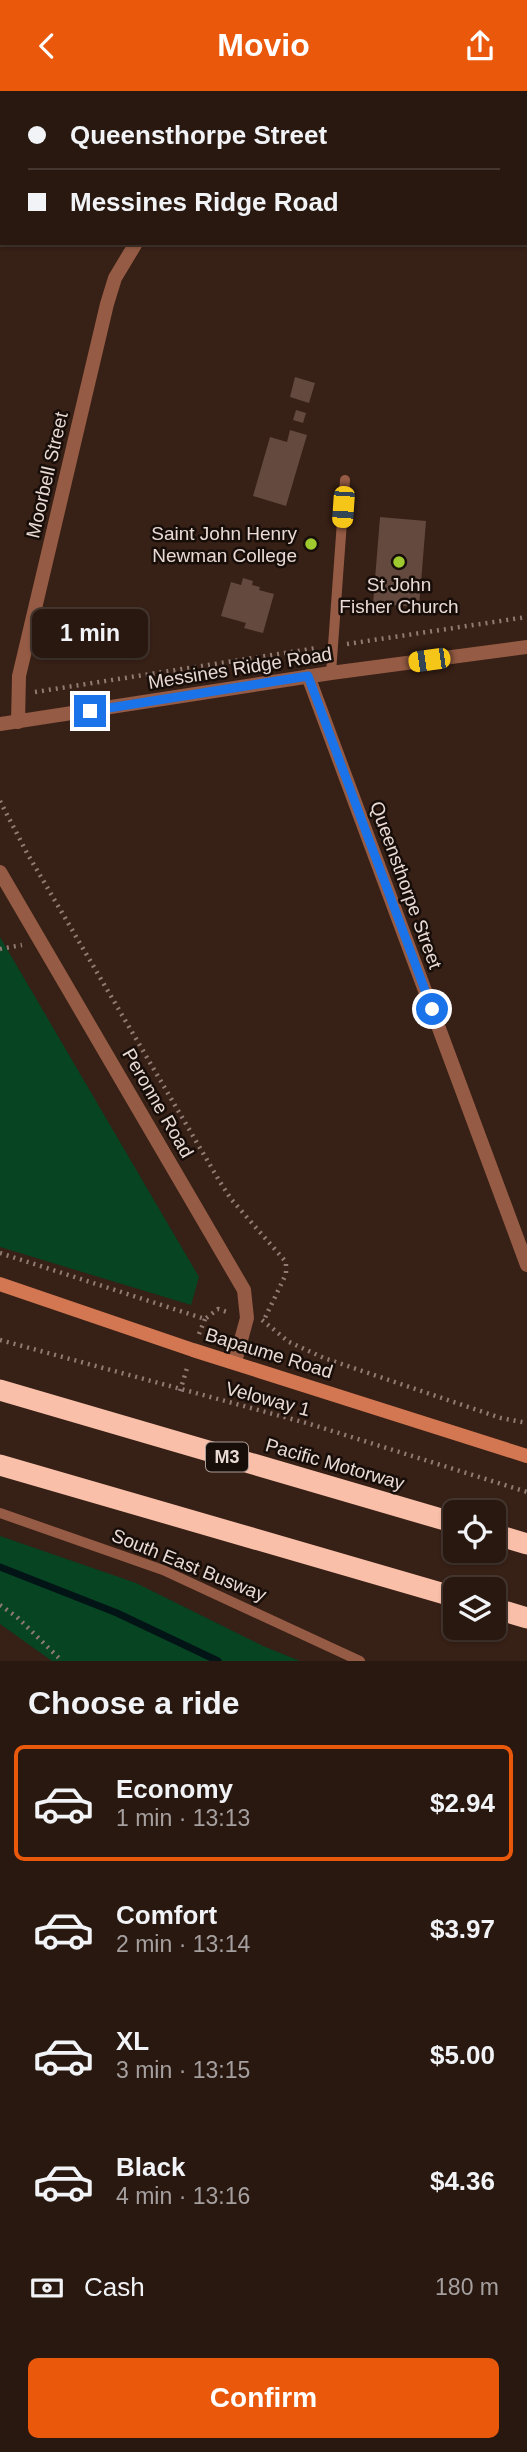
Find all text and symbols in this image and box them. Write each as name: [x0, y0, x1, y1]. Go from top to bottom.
icon: back: [28, 27, 66, 65]
text: Movio: [217, 27, 310, 63]
icon: share: [461, 27, 499, 65]
text: Queensthorpe Street: [70, 120, 327, 150]
text: Messines Ridge Road: [70, 187, 339, 217]
street label: Moorbell Street: [22, 409, 72, 540]
car: [332, 485, 355, 529]
place label: Saint John Henry Newman College: [151, 523, 297, 566]
marker: Saint John Henry Newman College: [303, 536, 319, 552]
marker: St John Fisher Church: [391, 554, 407, 570]
place label: St John Fisher Church: [339, 574, 459, 617]
callout: 1 min: [32, 609, 148, 659]
text: 1 min: [60, 620, 120, 646]
street label: Messines Ridge Road: [147, 643, 333, 693]
car: [407, 647, 452, 673]
route end: [74, 695, 106, 727]
street label: Queensthorpe Street: [366, 799, 446, 972]
route start: [416, 993, 448, 1025]
street label: Peronne Road: [118, 1045, 198, 1161]
street label: Bapaume Road: [203, 1324, 335, 1382]
street label: Veloway 1: [223, 1378, 313, 1420]
street label: Pacific Motorway: [263, 1434, 407, 1494]
road number: M3: [206, 1443, 248, 1471]
map controls: [443, 1500, 506, 1640]
button: locate: [443, 1500, 506, 1563]
street label: South East Busway: [109, 1524, 270, 1606]
button: layers: [443, 1577, 506, 1640]
text: Choose a ride: [28, 1685, 240, 1721]
icon: car: [32, 1772, 95, 1835]
text: Economy: [116, 1774, 233, 1804]
text: $2.94: [430, 1788, 495, 1818]
text: 1 min · 13:13: [116, 1805, 250, 1831]
icon: car: [32, 1898, 95, 1961]
text: Comfort: [116, 1900, 217, 1930]
text: $3.97: [430, 1914, 495, 1944]
text: 2 min · 13:14: [116, 1931, 250, 1957]
icon: car: [32, 2024, 95, 2087]
text: XL: [116, 2026, 149, 2056]
text: $5.00: [430, 2040, 495, 2070]
text: 3 min · 13:15: [116, 2057, 250, 2083]
icon: car: [32, 2150, 95, 2213]
text: Black: [116, 2152, 185, 2182]
text: $4.36: [430, 2166, 495, 2196]
text: 4 min · 13:16: [116, 2183, 250, 2209]
icon: cash: [28, 2269, 66, 2307]
text: Cash: [84, 2272, 145, 2302]
text: 180 m: [435, 2274, 499, 2300]
button: Confirm: [28, 2358, 499, 2438]

